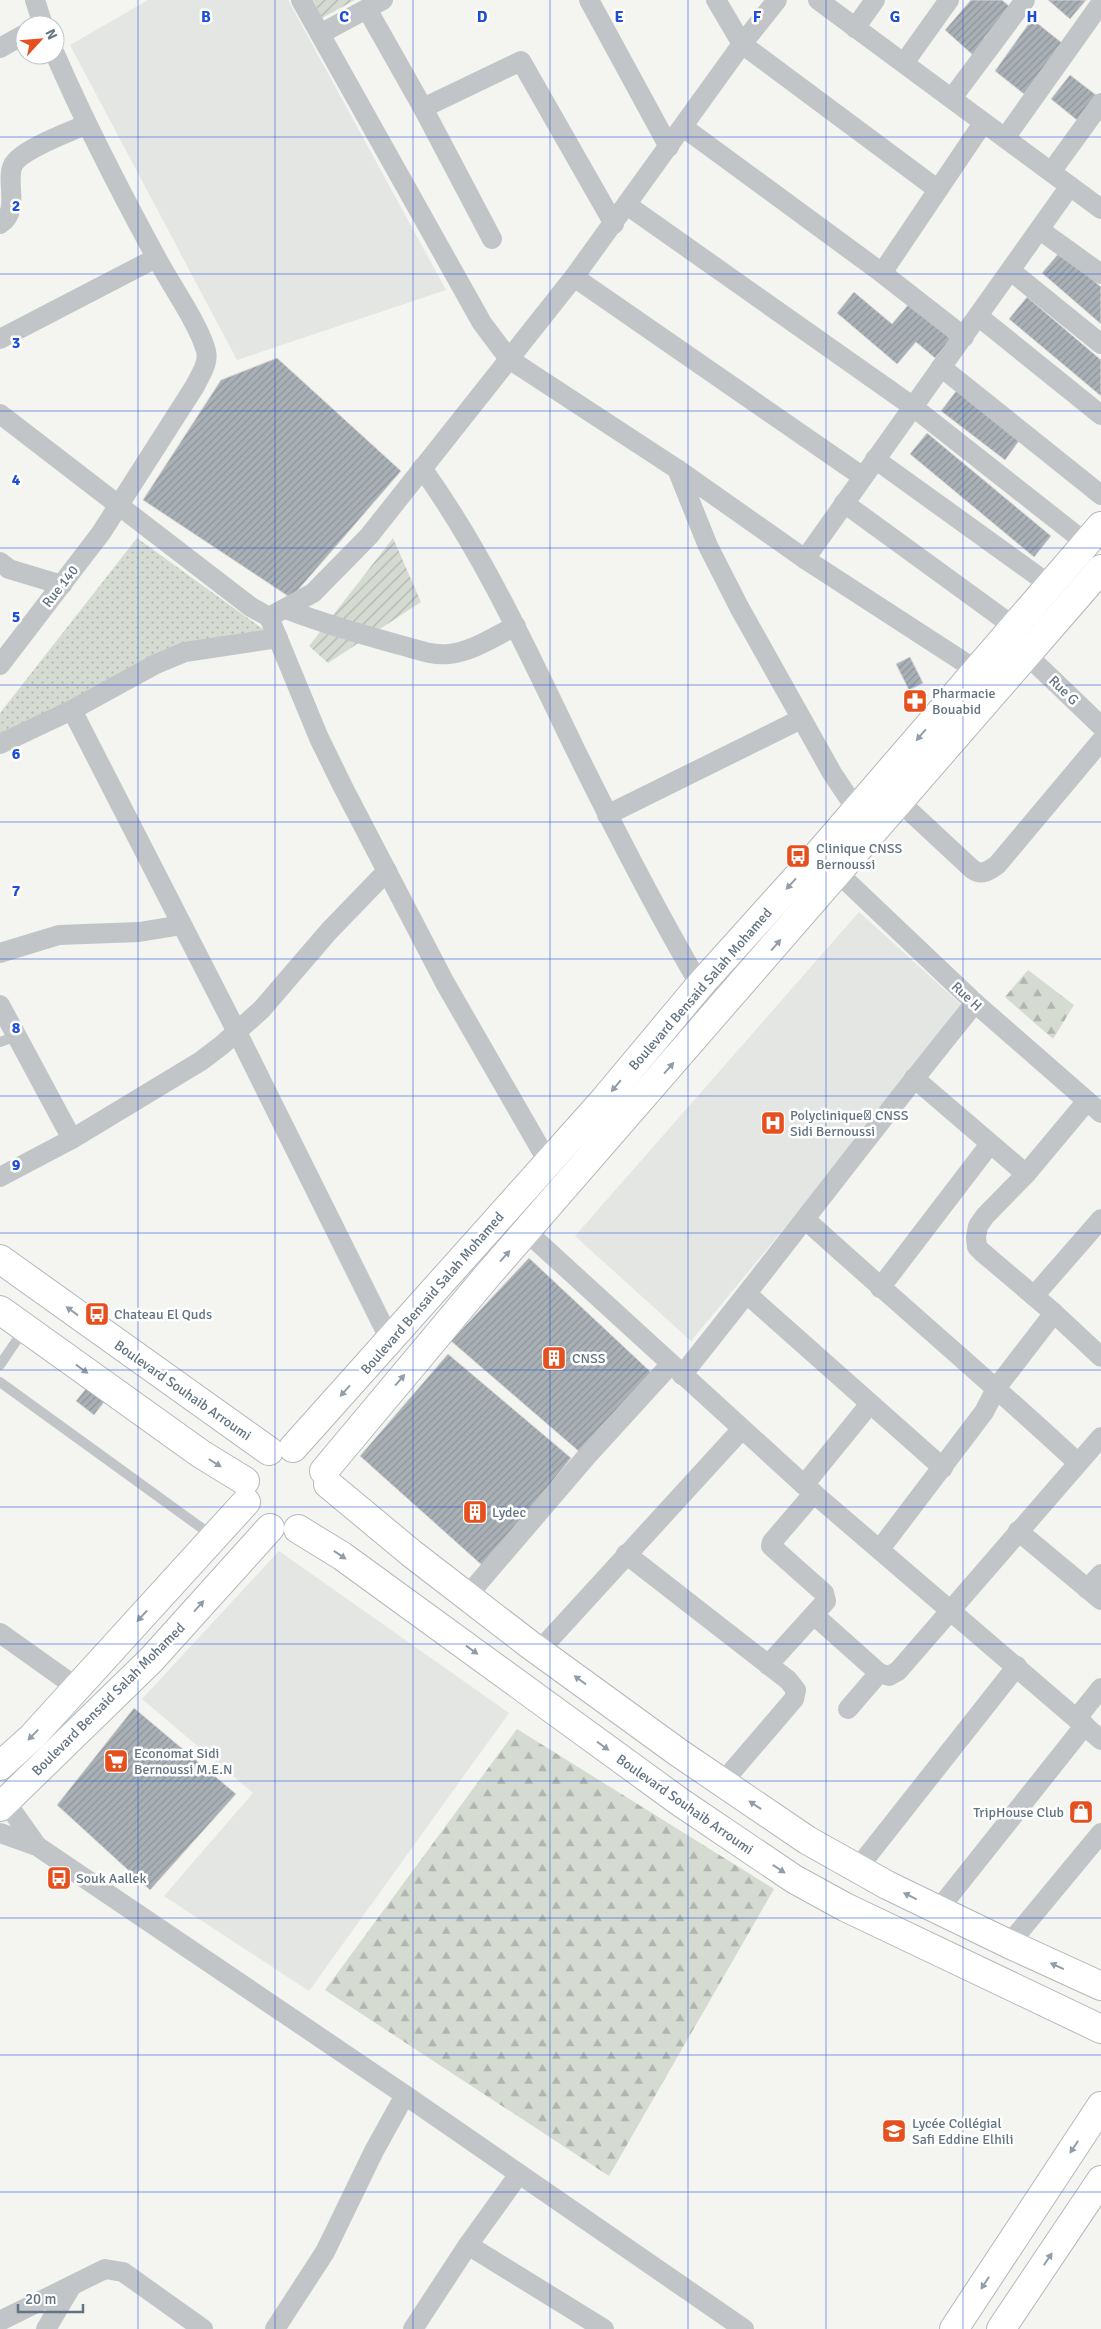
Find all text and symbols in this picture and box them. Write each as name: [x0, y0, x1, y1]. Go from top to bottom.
text: B: [201, 7, 211, 27]
text: C: [339, 7, 349, 27]
text: D: [477, 7, 488, 27]
text: E: [614, 7, 624, 27]
text: F: [753, 7, 762, 27]
text: G: [890, 7, 900, 27]
text: H: [1027, 7, 1037, 27]
north arrow: [15, 15, 65, 65]
text: N: [41, 26, 61, 43]
text: 2: [12, 196, 20, 216]
text: 3: [12, 333, 20, 353]
text: 4: [12, 470, 21, 490]
street label: Rue 140: [39, 562, 82, 611]
text: 5: [12, 607, 20, 627]
street label: Rue G: [1045, 672, 1082, 709]
place label: Pharmacie Bouabid: [932, 685, 996, 718]
pharmacy icon: Pharmacie Bouabid: [902, 688, 928, 714]
one-way arrow: [915, 728, 926, 741]
text: 6: [12, 744, 21, 764]
place label: Clinique CNSS Bernoussi: [816, 840, 903, 873]
bus stop icon: Clinique CNSS Bernoussi: [785, 843, 811, 869]
one-way arrow: [785, 877, 797, 889]
text: 7: [12, 881, 21, 901]
street label: Boulevard Bensaid Salah Mohamed: [625, 905, 776, 1074]
one-way arrow: [770, 938, 781, 951]
street label: Rue H: [948, 978, 985, 1015]
text: 8: [12, 1018, 21, 1038]
one-way arrow: [664, 1061, 675, 1074]
one-way arrow: [611, 1080, 622, 1092]
place label: Polyclinique ِCNSS Sidi Bernoussi: [790, 1107, 909, 1140]
hospital icon: Polyclinique ِCNSS Sidi Bernoussi: [760, 1110, 786, 1136]
text: 9: [12, 1155, 21, 1175]
street label: Boulevard Bensaid Salah Mohamed: [357, 1209, 508, 1378]
one-way arrow: [499, 1250, 511, 1262]
bus stop icon: Chateau El Quds: [84, 1301, 110, 1327]
one-way arrow: [65, 1306, 79, 1316]
place label: Chateau El Quds: [114, 1306, 212, 1323]
street label: Boulevard Souhaib Arroumi: [111, 1337, 255, 1444]
building icon: CNSS: [541, 1345, 567, 1371]
place label: CNSS: [572, 1350, 606, 1367]
one-way arrow: [75, 1364, 89, 1374]
one-way arrow: [395, 1374, 406, 1387]
one-way arrow: [340, 1384, 351, 1397]
one-way arrow: [208, 1458, 221, 1467]
building icon: Lydec: [462, 1499, 488, 1525]
place label: Lydec: [492, 1504, 527, 1521]
one-way arrow: [333, 1550, 347, 1560]
one-way arrow: [194, 1599, 205, 1612]
one-way arrow: [136, 1609, 148, 1621]
street label: Boulevard Bensaid Salah Mohamed: [28, 1619, 188, 1779]
one-way arrow: [465, 1645, 479, 1655]
one-way arrow: [573, 1676, 586, 1686]
one-way arrow: [27, 1729, 39, 1741]
one-way arrow: [596, 1741, 610, 1751]
place label: Economat Sidi Bernoussi M.E.N: [134, 1745, 232, 1778]
supermarket icon: Economat Sidi Bernoussi M.E.N: [103, 1748, 129, 1774]
street label: Boulevard Souhaib Arroumi: [613, 1751, 757, 1858]
shop icon: TripHouse Club: [1068, 1799, 1094, 1825]
one-way arrow: [748, 1800, 761, 1810]
place label: TripHouse Club: [973, 1804, 1064, 1821]
one-way arrow: [773, 1864, 786, 1874]
bus stop icon: Souk Aallek: [46, 1865, 72, 1891]
place label: Souk Aallek: [76, 1870, 146, 1887]
one-way arrow: [903, 1892, 917, 1900]
one-way arrow: [1050, 1961, 1064, 1969]
place label: Lycée Collégial Safi Eddine Elhili: [912, 2115, 1013, 2148]
school or university icon: Lycée Collégial Safi Eddine Elhili: [881, 2118, 907, 2144]
one-way arrow: [1069, 2140, 1079, 2153]
one-way arrow: [1043, 2253, 1053, 2266]
one-way arrow: [980, 2276, 990, 2289]
scale bar: [18, 2282, 82, 2314]
text: 20 m: [25, 2290, 56, 2308]

